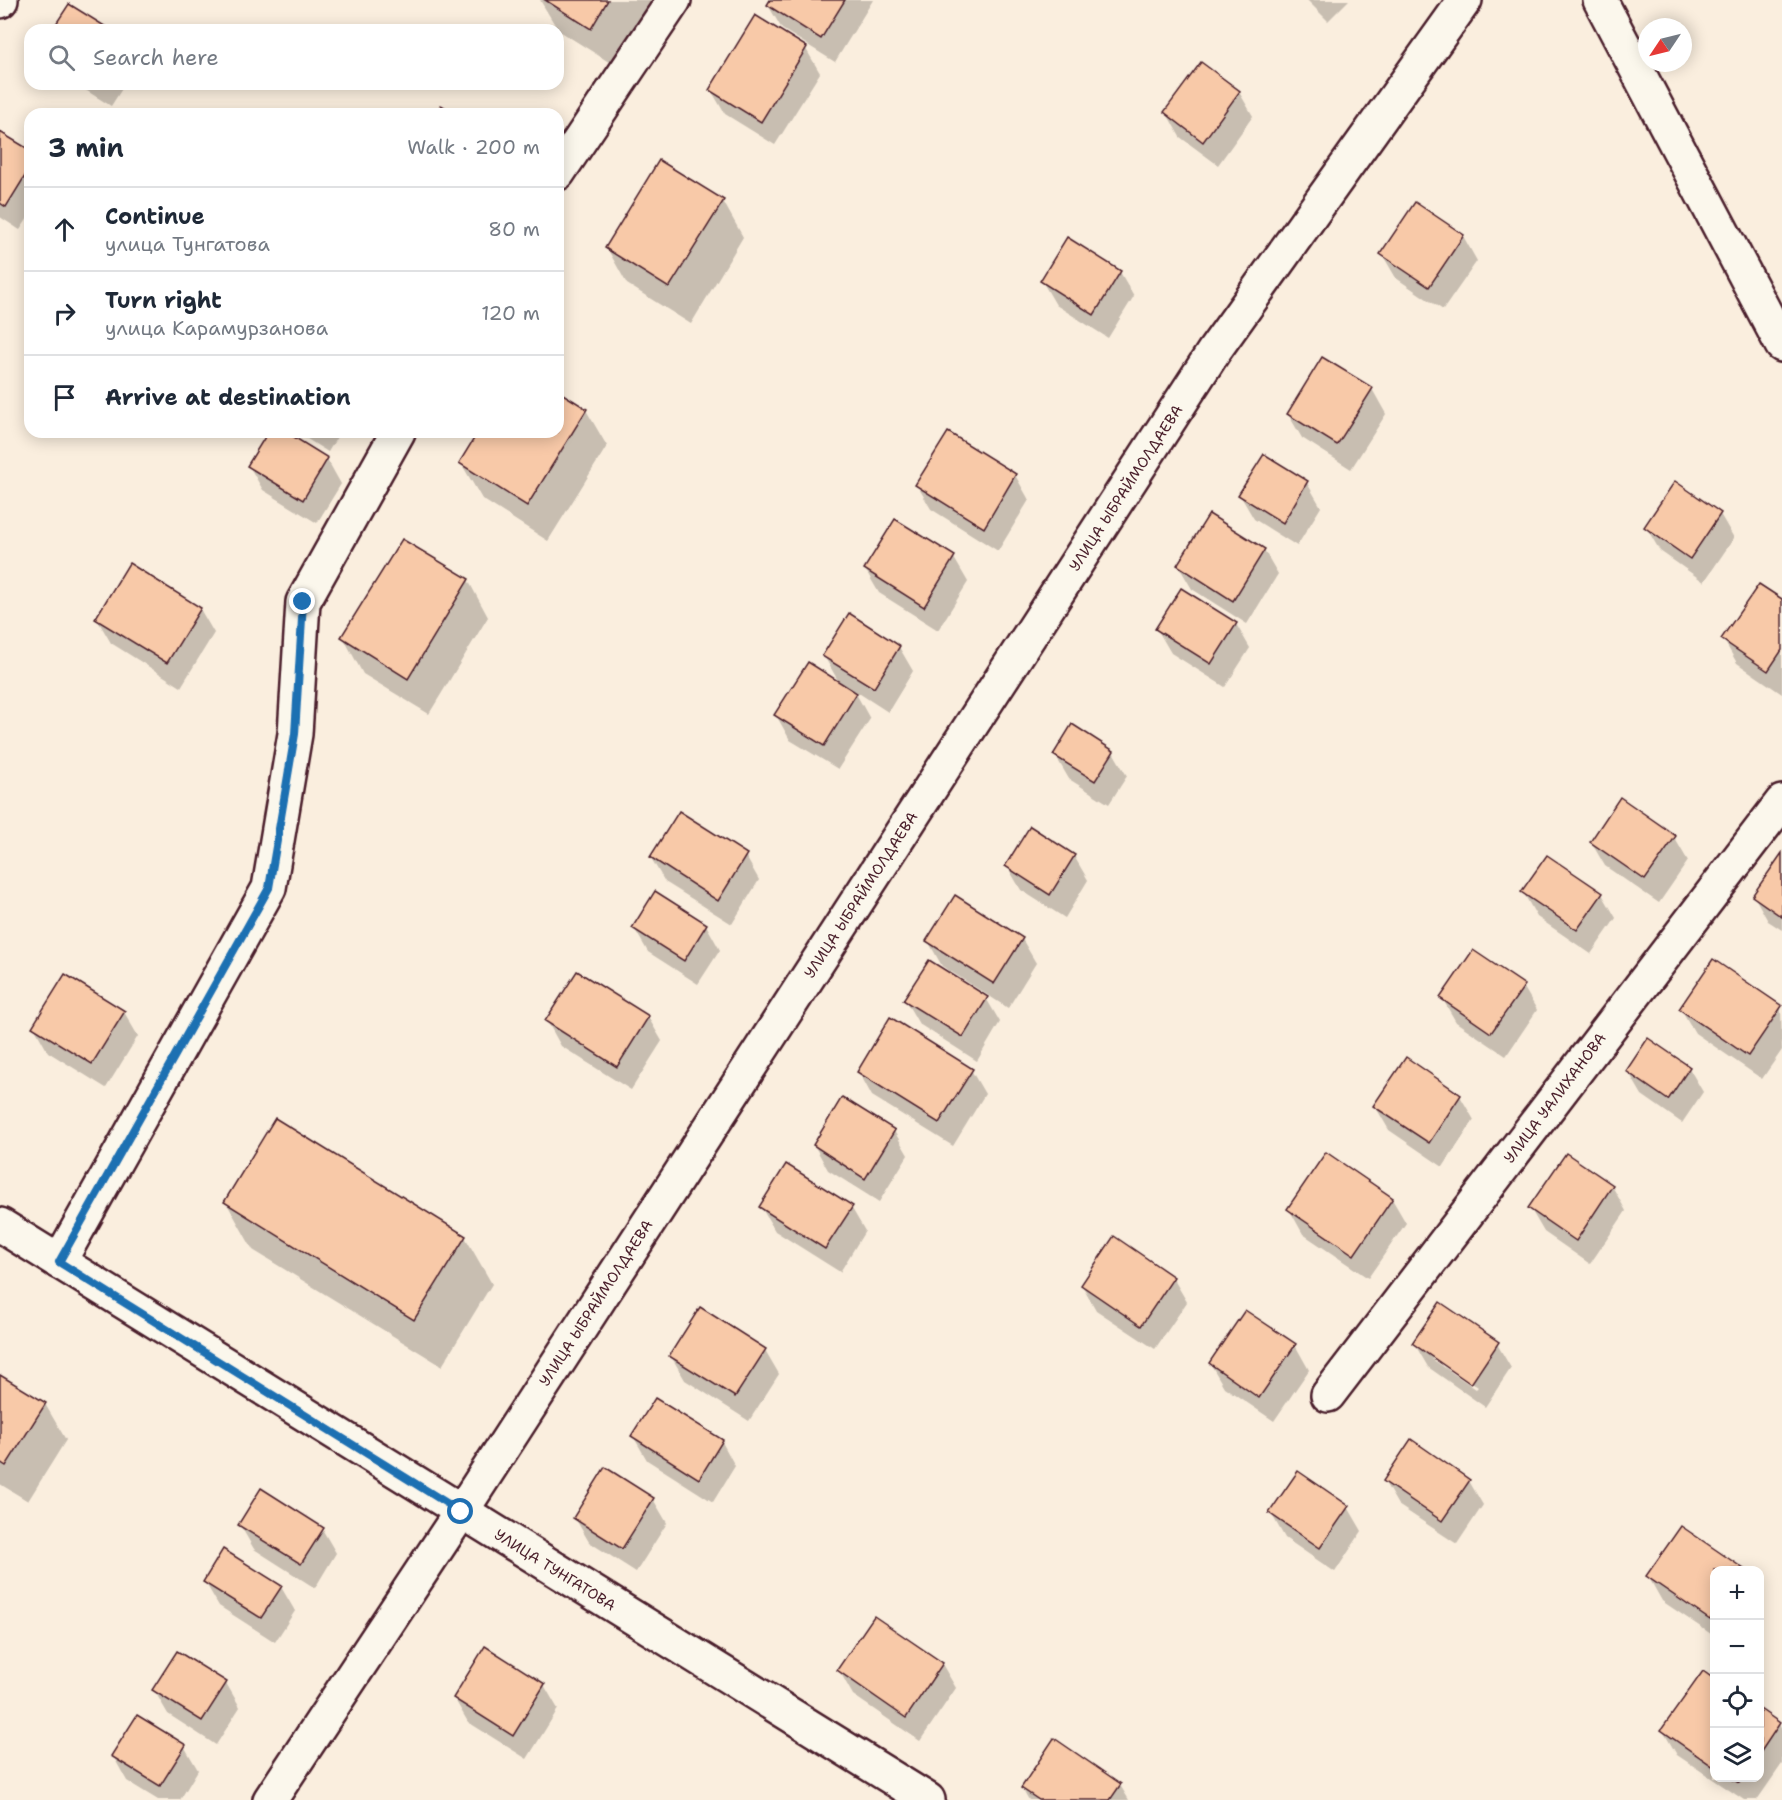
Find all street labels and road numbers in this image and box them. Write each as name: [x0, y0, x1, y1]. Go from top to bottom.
street label: УЛИЦА ЫБРАЙМОЛДАЕВА: [1064, 400, 1187, 575]
street label: УЛИЦА ЫБРАЙМОЛДАЕВА: [799, 807, 922, 982]
street label: УЛИЦА УАЛИХАНОВА: [1499, 1029, 1611, 1167]
street label: УЛИЦА ЫБРАЙМОЛДАЕВА: [534, 1215, 657, 1390]
street label: УЛИЦА ТУНГАТОВА: [491, 1525, 620, 1616]

